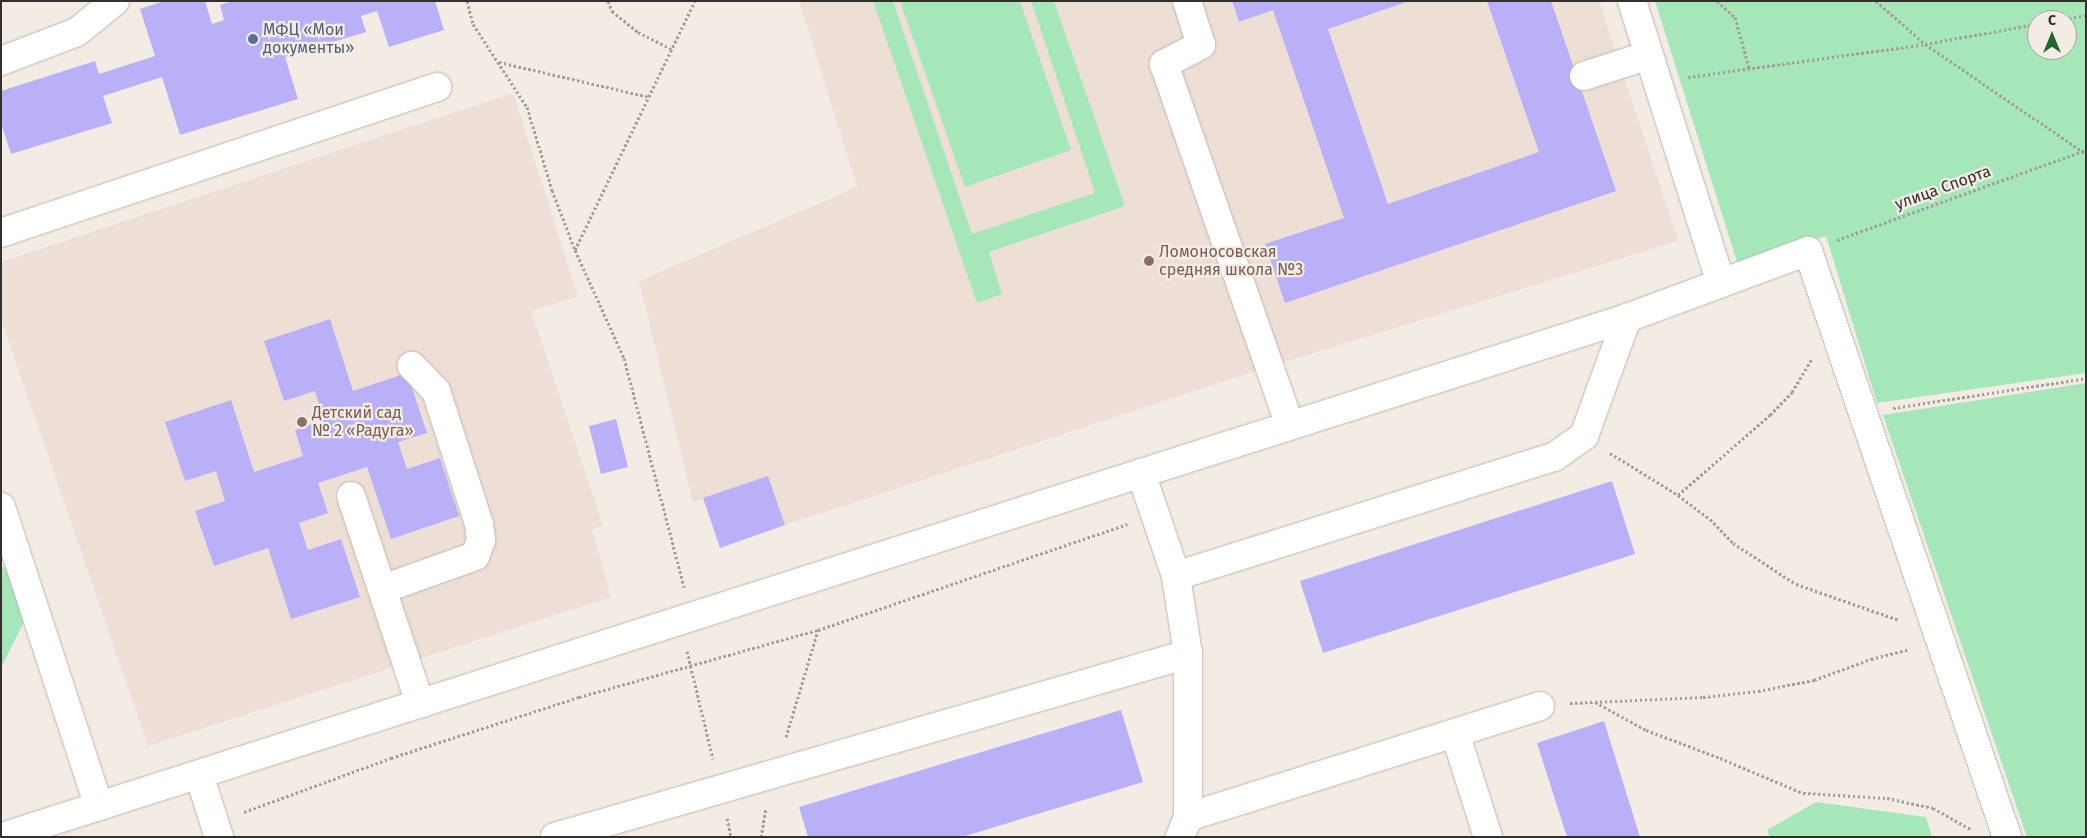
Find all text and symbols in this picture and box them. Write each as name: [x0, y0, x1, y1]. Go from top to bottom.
north arrow: [2027, 10, 2077, 60]
text: С: [2048, 12, 2056, 29]
place label: МФЦ «Мои документы»: [263, 20, 354, 58]
marker: МФЦ «Мои документы»: [247, 33, 259, 45]
street label: улица Спорта: [1892, 162, 1994, 214]
place label: Ломоносовская средняя школа №3: [1159, 242, 1303, 280]
marker: Ломоносовская средняя школа №3: [1143, 255, 1155, 267]
place label: Детский сад № 2 «Радуга»: [312, 403, 413, 441]
marker: Детский сад № 2 «Радуга»: [296, 416, 308, 428]

